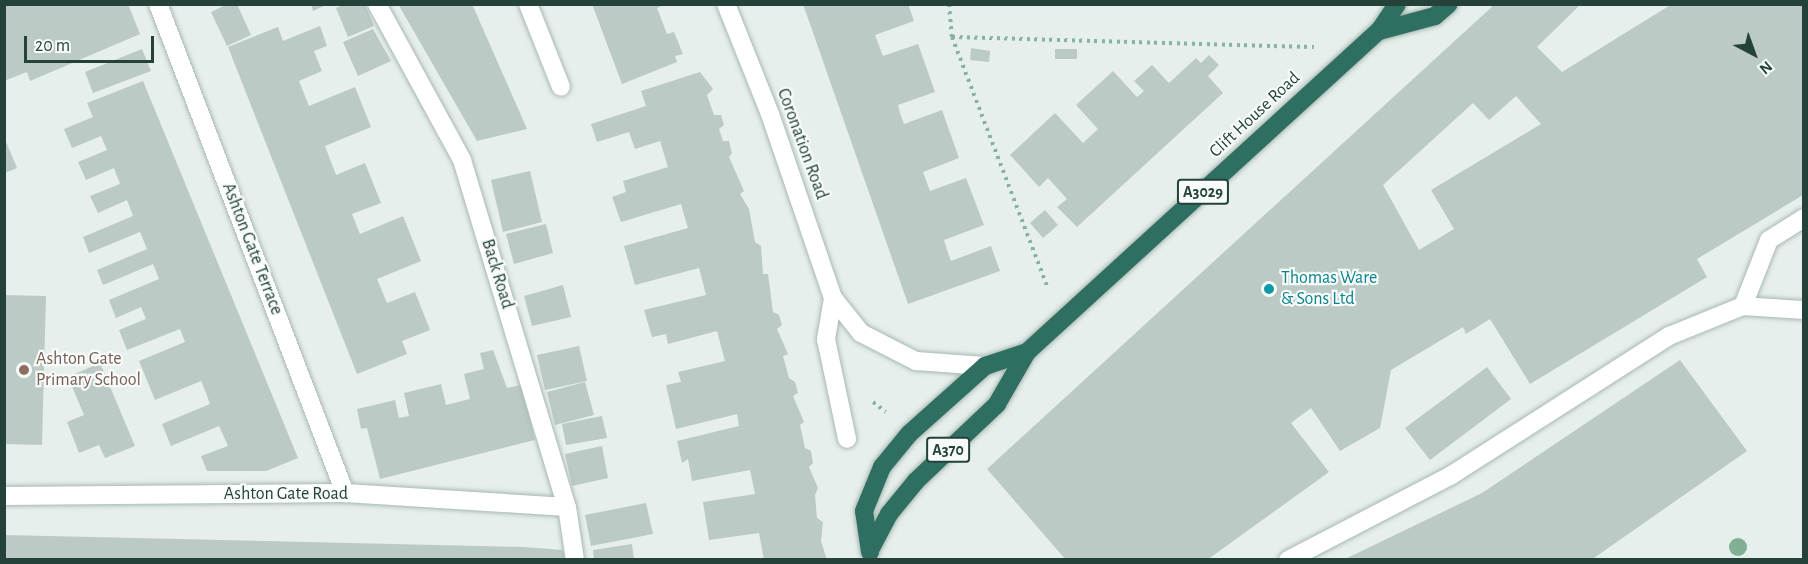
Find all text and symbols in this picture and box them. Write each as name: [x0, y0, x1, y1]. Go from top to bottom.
scale bar: [27, 24, 158, 62]
north arrow: [1724, 24, 1784, 84]
text: 20 m: [35, 37, 70, 55]
text: N: [1756, 58, 1775, 77]
street label: Clift House Road: [1205, 67, 1305, 163]
street label: Coronation Road: [772, 86, 832, 202]
road number: A3029: [1176, 179, 1230, 205]
street label: Ashton Gate Terrace: [217, 180, 287, 318]
street label: Back Road: [476, 236, 518, 312]
place label: Thomas Ware & Sons Ltd: [1281, 268, 1377, 310]
marker: Thomas Ware & Sons Ltd: [1262, 282, 1276, 296]
place label: Ashton Gate Primary School: [36, 349, 141, 392]
marker: Ashton Gate Primary School: [17, 363, 31, 377]
road number: A370: [926, 437, 970, 463]
street label: Ashton Gate Road: [224, 483, 348, 505]

